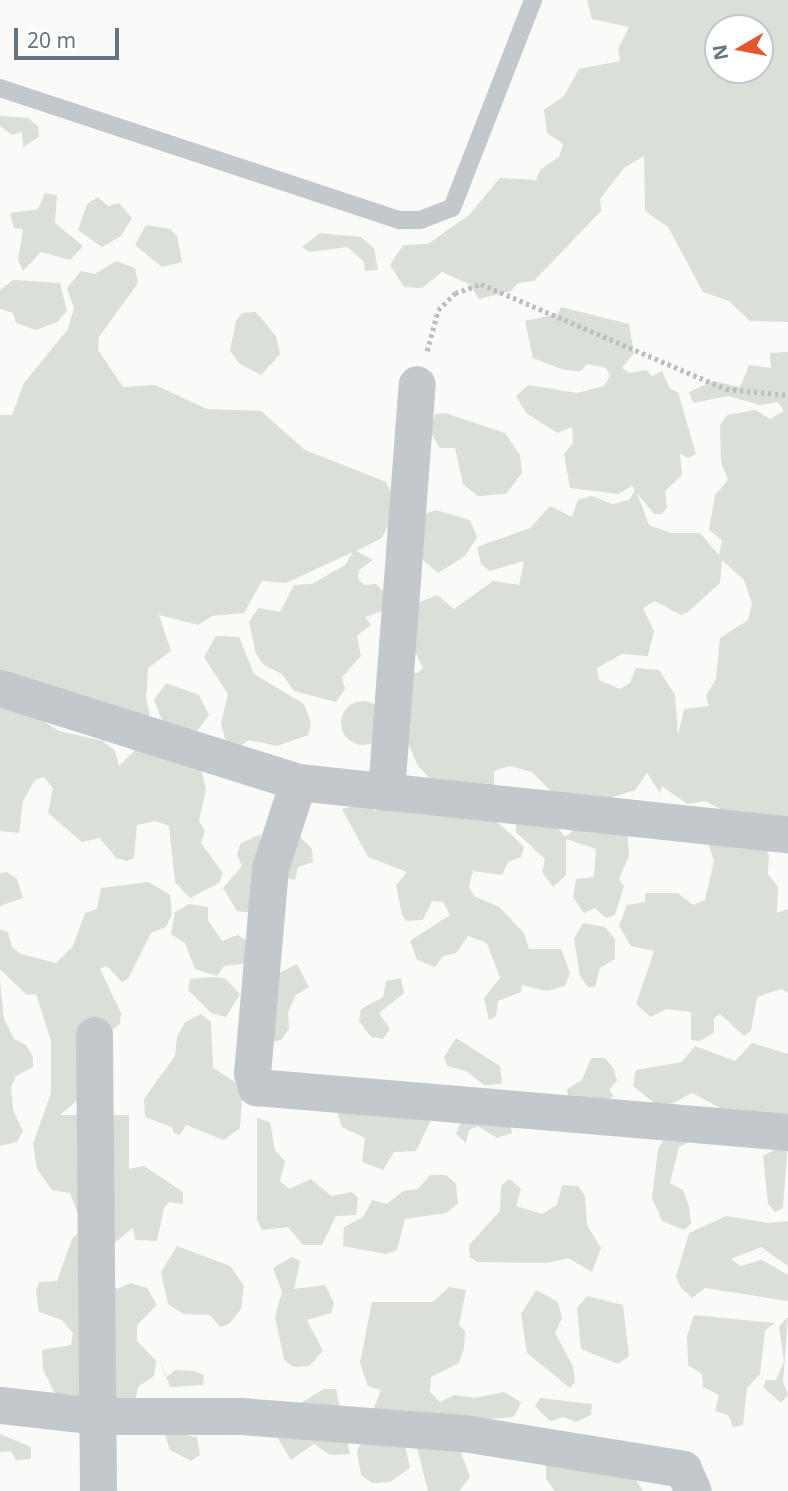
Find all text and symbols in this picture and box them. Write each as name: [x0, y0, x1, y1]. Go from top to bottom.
scale bar: [18, 14, 122, 58]
north arrow: [704, 14, 774, 84]
text: 20 m: [27, 26, 76, 54]
text: N: [706, 42, 734, 62]

